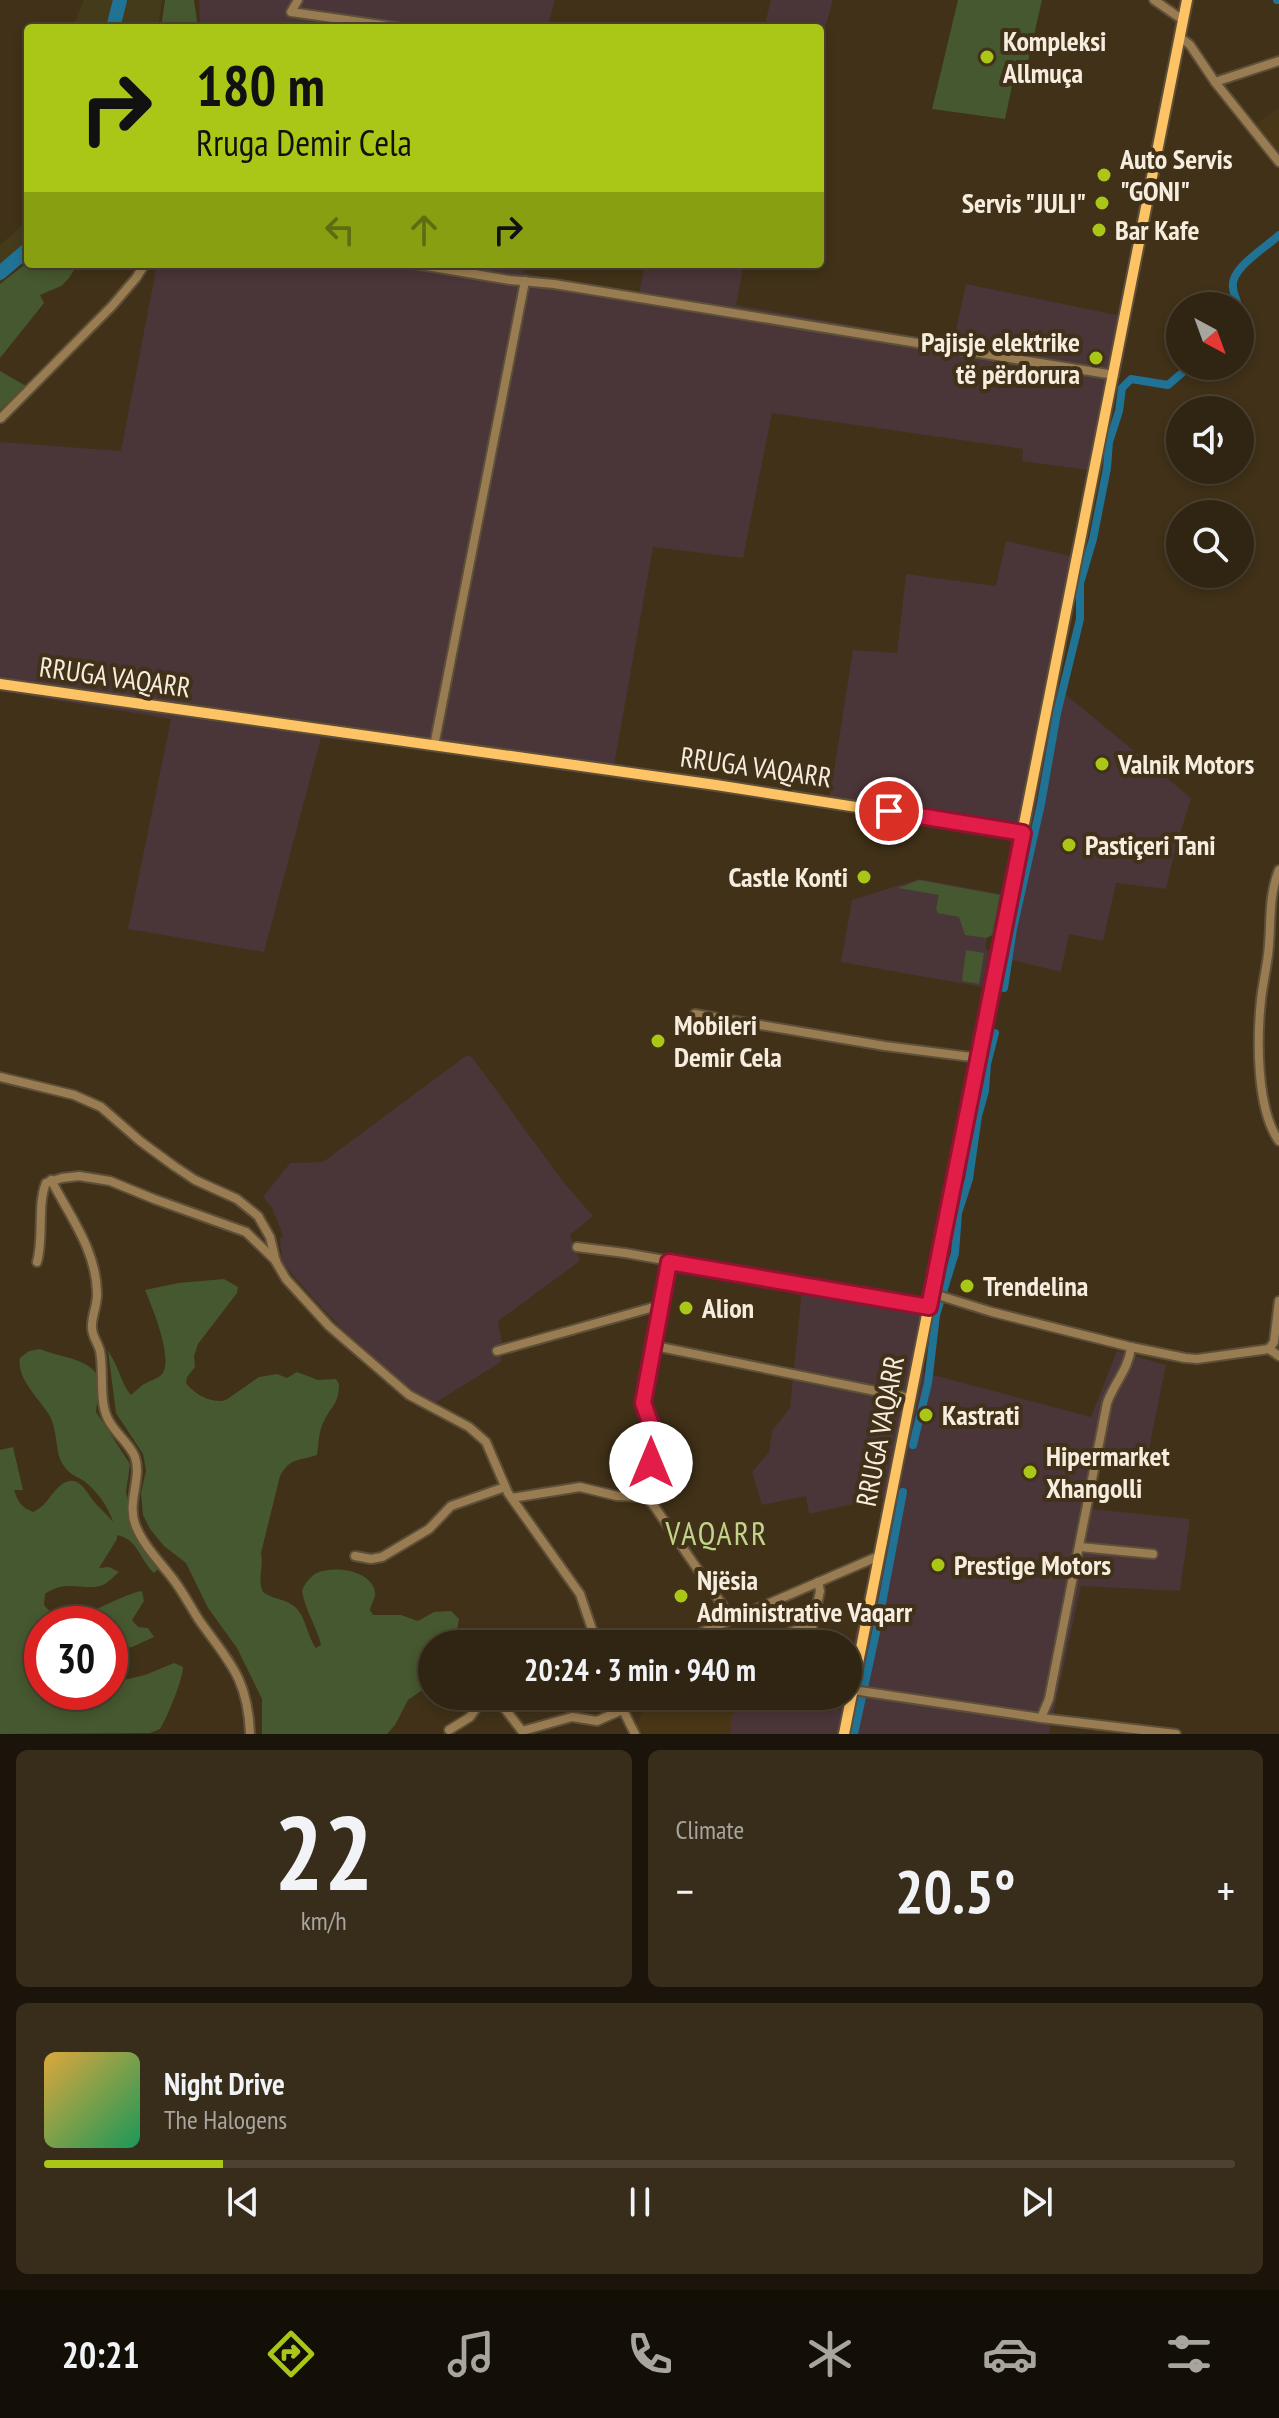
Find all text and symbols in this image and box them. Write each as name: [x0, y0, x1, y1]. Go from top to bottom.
place label: Kompleksi Allmuça: [1002, 22, 1106, 91]
marker: Kompleksi Allmuça: [978, 48, 996, 66]
text: 180 m: [196, 49, 325, 121]
icon: right: [64, 56, 168, 160]
text: Rruga Demir Cela: [196, 119, 412, 166]
place label: Auto Servis "GONI": [1119, 140, 1233, 209]
marker: Auto Servis "GONI": [1095, 166, 1113, 184]
place label: Servis "JULI": [962, 184, 1086, 221]
marker: Servis "JULI": [1093, 194, 1111, 212]
icon: left: [318, 208, 362, 252]
icon: ahead: [402, 208, 446, 252]
icon: right: [486, 208, 530, 252]
place label: Bar Kafe: [1115, 211, 1199, 248]
marker: Bar Kafe: [1090, 221, 1108, 239]
north arrow: [1166, 292, 1254, 380]
map controls: [1166, 292, 1254, 588]
place label: Pajisje elektrike të përdorura: [921, 323, 1080, 392]
marker: Pajisje elektrike të përdorura: [1087, 349, 1105, 367]
button: sound: [1166, 396, 1254, 484]
button: search: [1166, 500, 1254, 588]
street label: RRUGA VAQARR: [37, 648, 193, 705]
street label: RRUGA VAQARR: [678, 738, 834, 795]
place label: Valnik Motors: [1117, 745, 1254, 782]
marker: Valnik Motors: [1093, 755, 1111, 773]
pin: [855, 777, 923, 845]
icon: arrive: [867, 789, 911, 833]
place label: Pastiçeri Tani: [1085, 826, 1216, 863]
marker: Pastiçeri Tani: [1060, 836, 1078, 854]
place label: Castle Konti: [728, 858, 848, 895]
marker: Castle Konti: [855, 868, 873, 886]
place label: Mobileri Demir Cela: [674, 1006, 782, 1075]
marker: Mobileri Demir Cela: [649, 1032, 667, 1050]
place label: Trendelina: [983, 1267, 1088, 1304]
marker: Trendelina: [958, 1277, 976, 1295]
place label: Alion: [701, 1289, 754, 1326]
marker: Alion: [677, 1299, 695, 1317]
street label: RRUGA VAQARR: [847, 1353, 912, 1509]
place label: Kastrati: [942, 1396, 1020, 1433]
marker: Kastrati: [917, 1406, 935, 1424]
position arrow: [609, 1421, 693, 1505]
place label: Hipermarket Xhangolli: [1046, 1437, 1170, 1506]
marker: Hipermarket Xhangolli: [1021, 1463, 1039, 1481]
district label: VAQARR: [665, 1512, 768, 1554]
place label: Prestige Motors: [954, 1546, 1111, 1583]
marker: Prestige Motors: [929, 1556, 947, 1574]
place label: Njësia Administrative Vaqarr: [696, 1561, 913, 1630]
marker: Njësia Administrative Vaqarr: [672, 1587, 690, 1605]
speed limit sign: 30: [24, 1606, 128, 1710]
text: 20:24 · 3 min · 940 m: [524, 1650, 756, 1689]
text: 22: [274, 1784, 373, 1919]
text: Climate: [676, 1813, 744, 1846]
text: 20.5°: [895, 1852, 1016, 1930]
text: −: [676, 1862, 694, 1919]
text: +: [1217, 1862, 1235, 1919]
text: km/h: [301, 1904, 347, 1937]
text: Night Drive: [164, 2064, 285, 2103]
text: The Halogens: [164, 2103, 287, 2136]
icon: previous: [221, 2180, 265, 2224]
icon: pause: [618, 2180, 662, 2224]
icon: next: [1015, 2180, 1059, 2224]
icon: directions: [263, 2326, 319, 2382]
icon: music: [443, 2326, 499, 2382]
icon: phone: [622, 2326, 678, 2382]
icon: climate: [802, 2326, 858, 2382]
icon: car: [982, 2326, 1038, 2382]
icon: filters: [1161, 2326, 1217, 2382]
text: 20:21: [62, 2331, 140, 2378]

